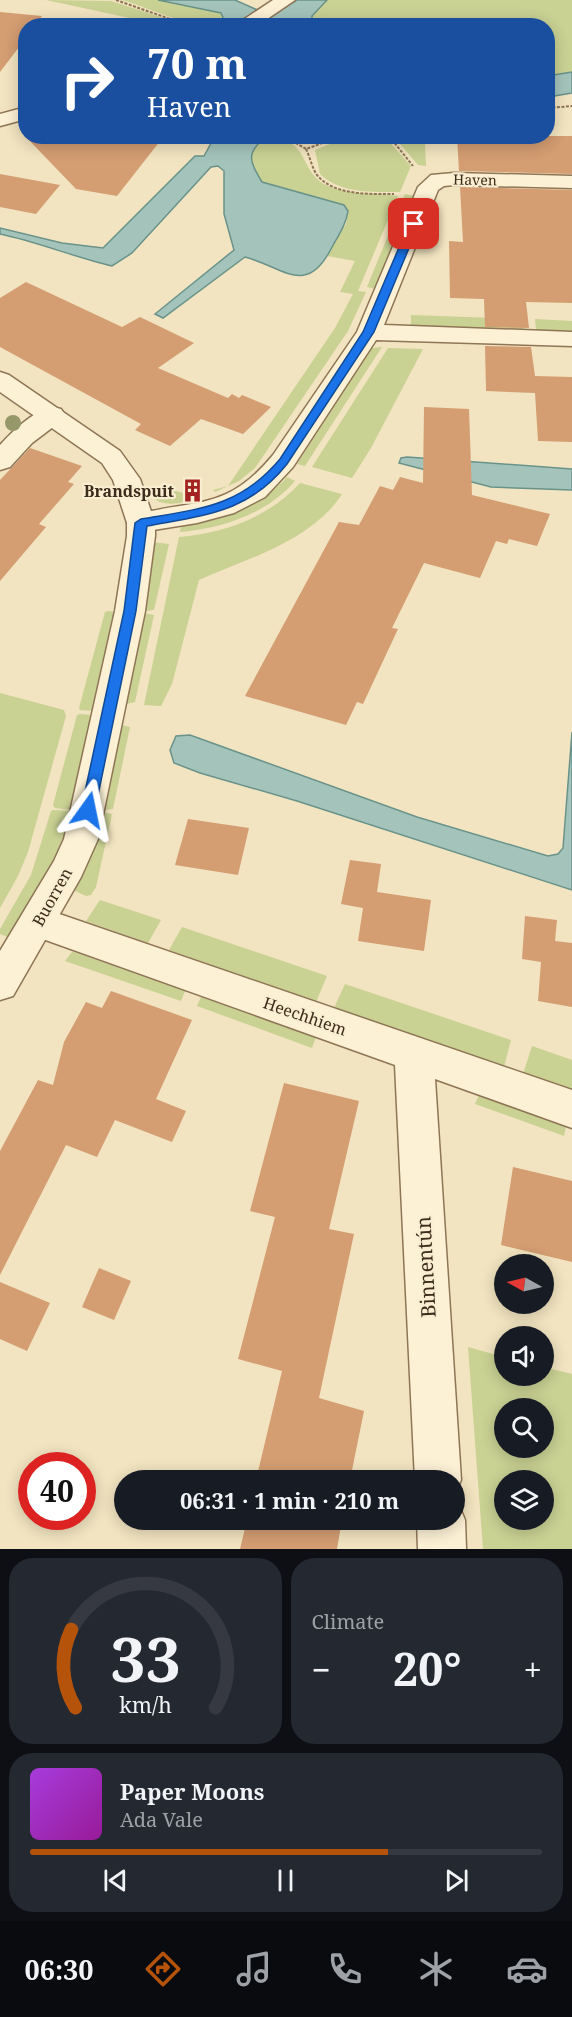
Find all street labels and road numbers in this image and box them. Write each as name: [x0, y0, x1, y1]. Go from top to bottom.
street label: Haven: [453, 170, 497, 189]
street label: Buorren: [27, 864, 77, 930]
street label: Heechhiem: [260, 991, 350, 1041]
street label: Binnentún: [409, 1216, 442, 1318]

